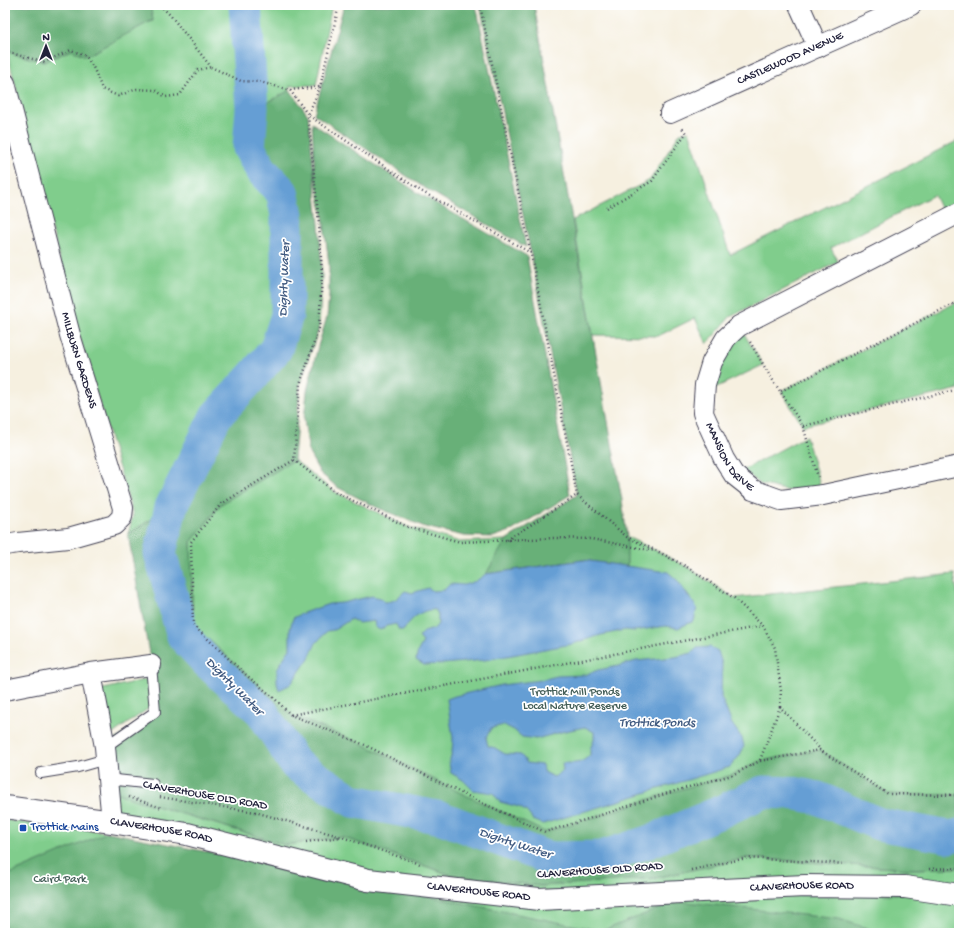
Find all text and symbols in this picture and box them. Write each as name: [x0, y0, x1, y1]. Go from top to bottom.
north arrow: [26, 26, 66, 66]
street label: CASTLEWOOD AVENUE: [735, 29, 846, 89]
text: N: [42, 32, 50, 44]
water label: Dighty Water: [276, 239, 294, 317]
street label: MILLBURN GARDENS: [57, 311, 99, 411]
street label: MANSION DRIVE: [701, 421, 757, 495]
water label: Dighty Water: [202, 655, 268, 721]
park label: Trottick Mill Ponds Local Nature Reserve: [523, 686, 628, 714]
water label: Trottick Ponds: [619, 716, 696, 731]
street label: CLAVERHOUSE OLD ROAD: [142, 778, 268, 814]
street label: CLAVERHOUSE ROAD: [109, 815, 214, 847]
place label: Trottick Mains: [30, 821, 99, 835]
marker: Trottick Mains: [18, 823, 28, 833]
water label: Dighty Water: [477, 825, 555, 864]
street label: CLAVERHOUSE OLD ROAD: [537, 860, 664, 882]
park label: Caird Park: [34, 873, 88, 887]
street label: CLAVERHOUSE ROAD: [750, 879, 854, 896]
street label: CLAVERHOUSE ROAD: [426, 880, 531, 905]

